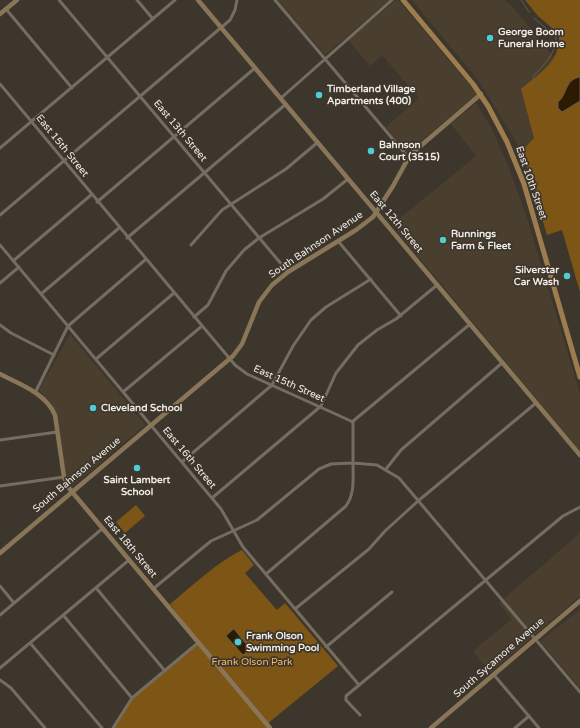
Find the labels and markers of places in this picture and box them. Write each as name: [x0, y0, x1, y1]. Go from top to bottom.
place label: George Boom Funeral Home: [498, 26, 564, 50]
marker: George Boom Funeral Home: [485, 33, 495, 43]
place label: Timberland Village Apartments (400): [327, 83, 415, 106]
marker: Timberland Village Apartments (400): [314, 90, 324, 100]
place label: Bahnson Court (3515): [379, 139, 440, 162]
marker: Bahnson Court (3515): [366, 146, 376, 156]
place label: Runnings Farm & Fleet: [451, 228, 511, 252]
marker: Runnings Farm & Fleet: [438, 235, 448, 245]
place label: Silverstar Car Wash: [514, 264, 559, 288]
marker: Silverstar Car Wash: [562, 271, 572, 281]
place label: Cleveland School: [101, 402, 182, 414]
marker: Cleveland School: [88, 403, 98, 413]
marker: Saint Lambert School: [132, 463, 142, 473]
place label: Saint Lambert School: [104, 474, 170, 498]
place label: Frank Olson Swimming Pool: [246, 630, 319, 654]
marker: Frank Olson Swimming Pool: [233, 637, 243, 647]

